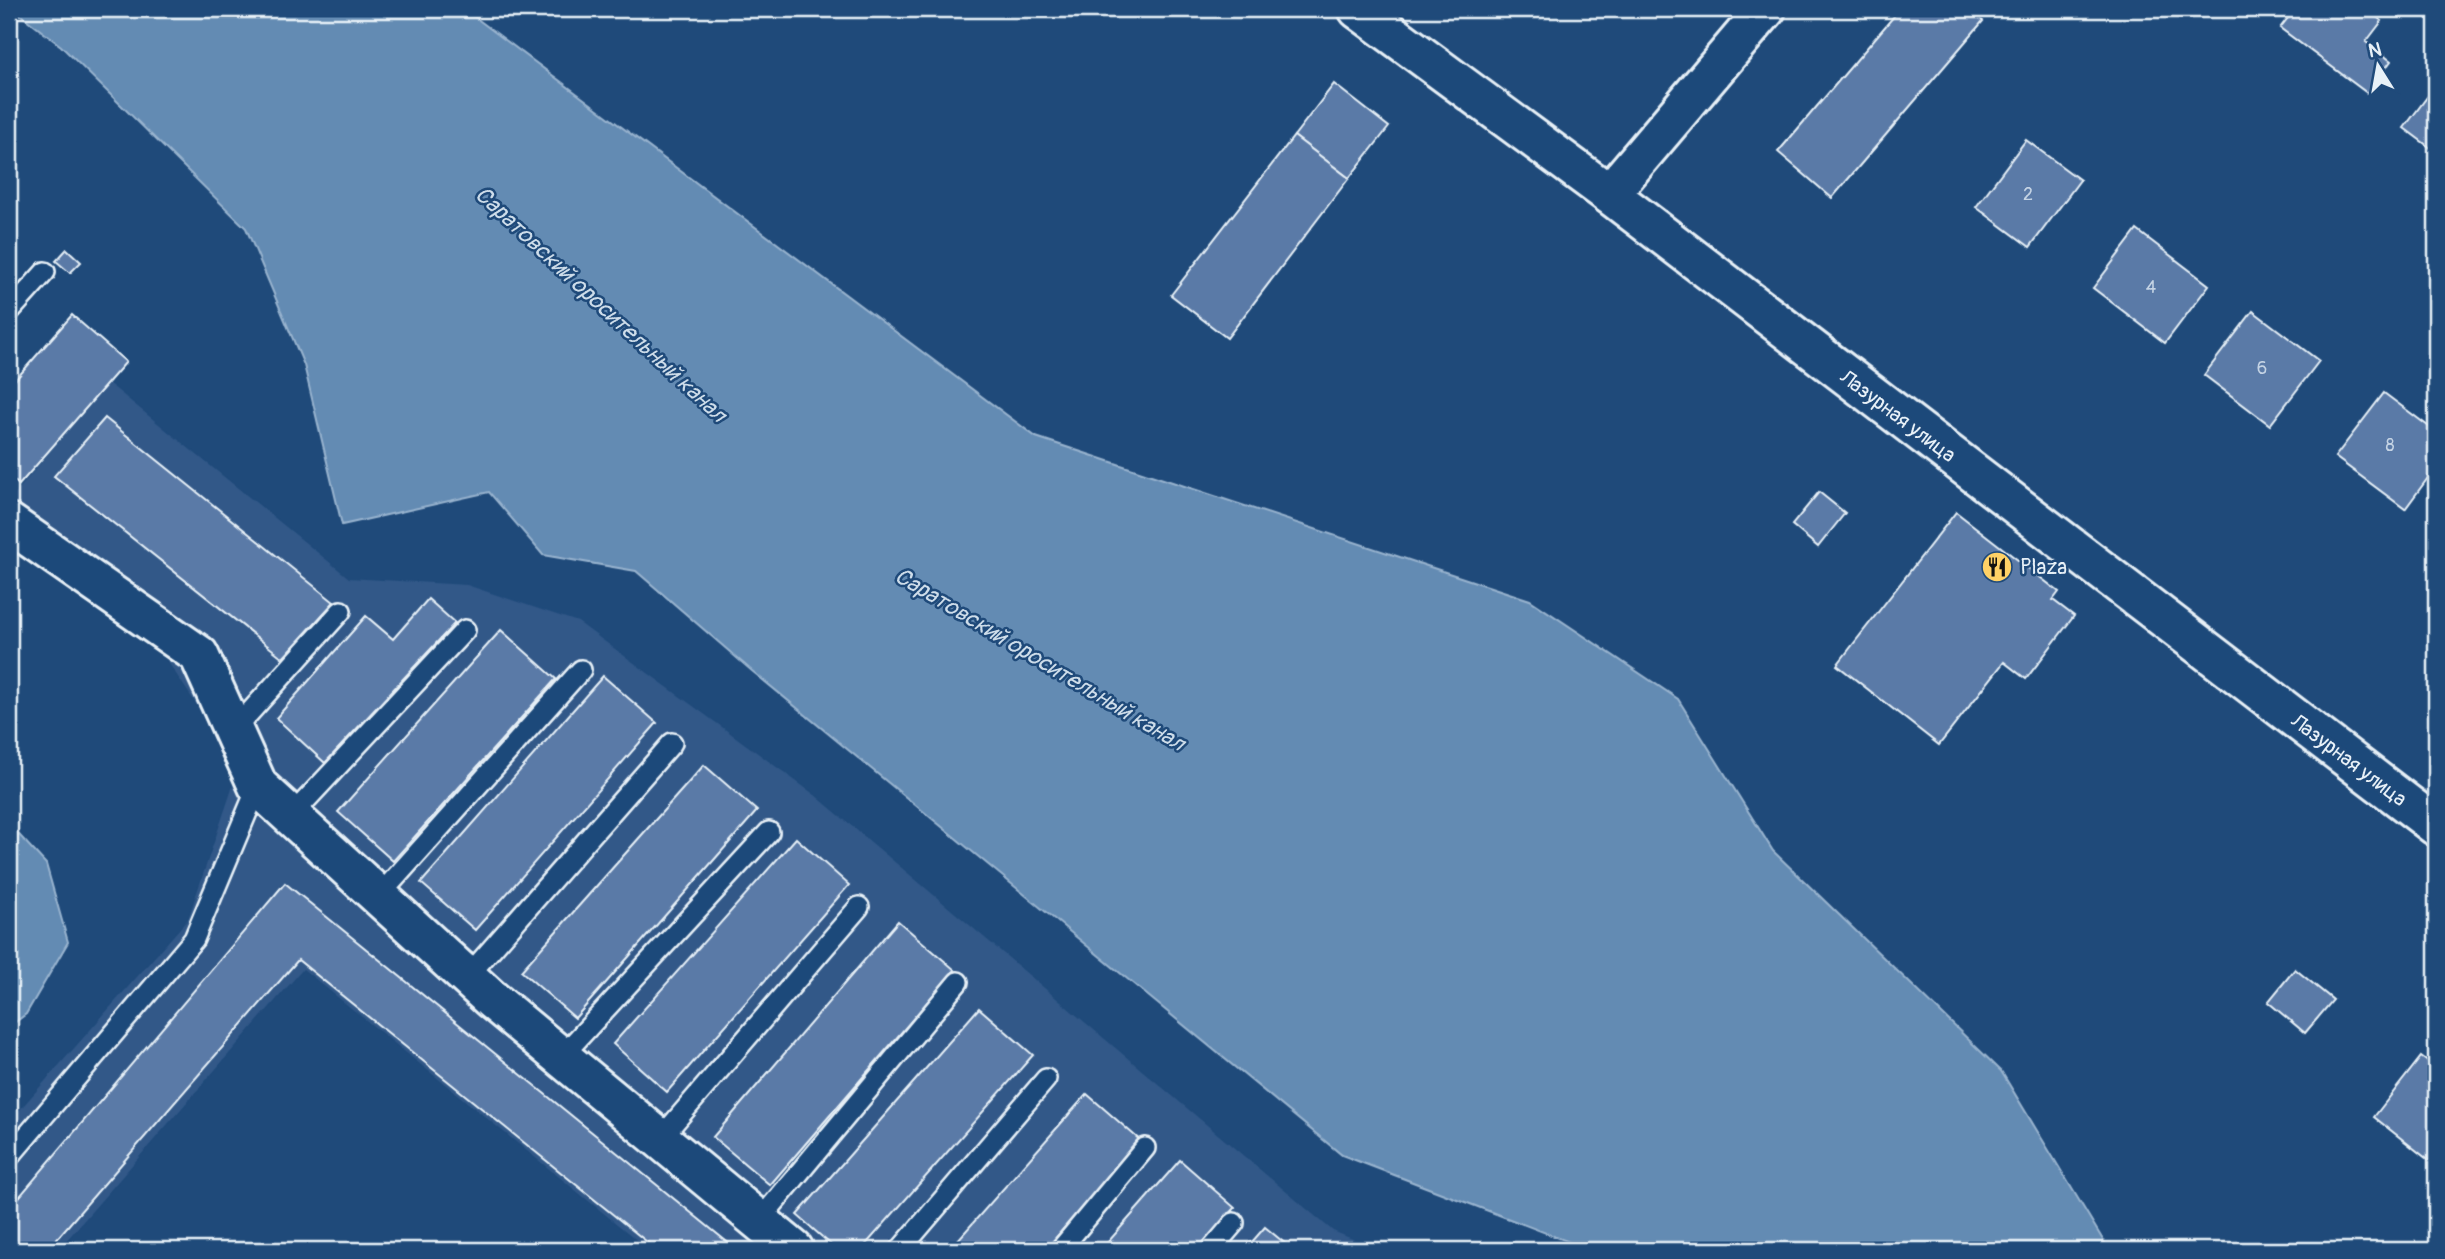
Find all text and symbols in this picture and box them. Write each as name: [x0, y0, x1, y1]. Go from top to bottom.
north arrow: [2344, 32, 2414, 102]
text: N: [2366, 37, 2384, 63]
water label: Саратовский оросительный канал: [469, 180, 734, 430]
house number: 2: [2023, 183, 2033, 206]
house number: 4: [2146, 276, 2157, 299]
house number: 6: [2257, 357, 2267, 380]
street label: Лазурная улица: [1834, 363, 1961, 469]
house number: 8: [2385, 434, 2395, 457]
restaurant icon: Plaza: [1980, 550, 2014, 584]
place label: Plaza: [2020, 554, 2067, 581]
water label: Саратовский оросительный канал: [889, 561, 1192, 759]
street label: Лазурная улица: [2285, 707, 2412, 813]

